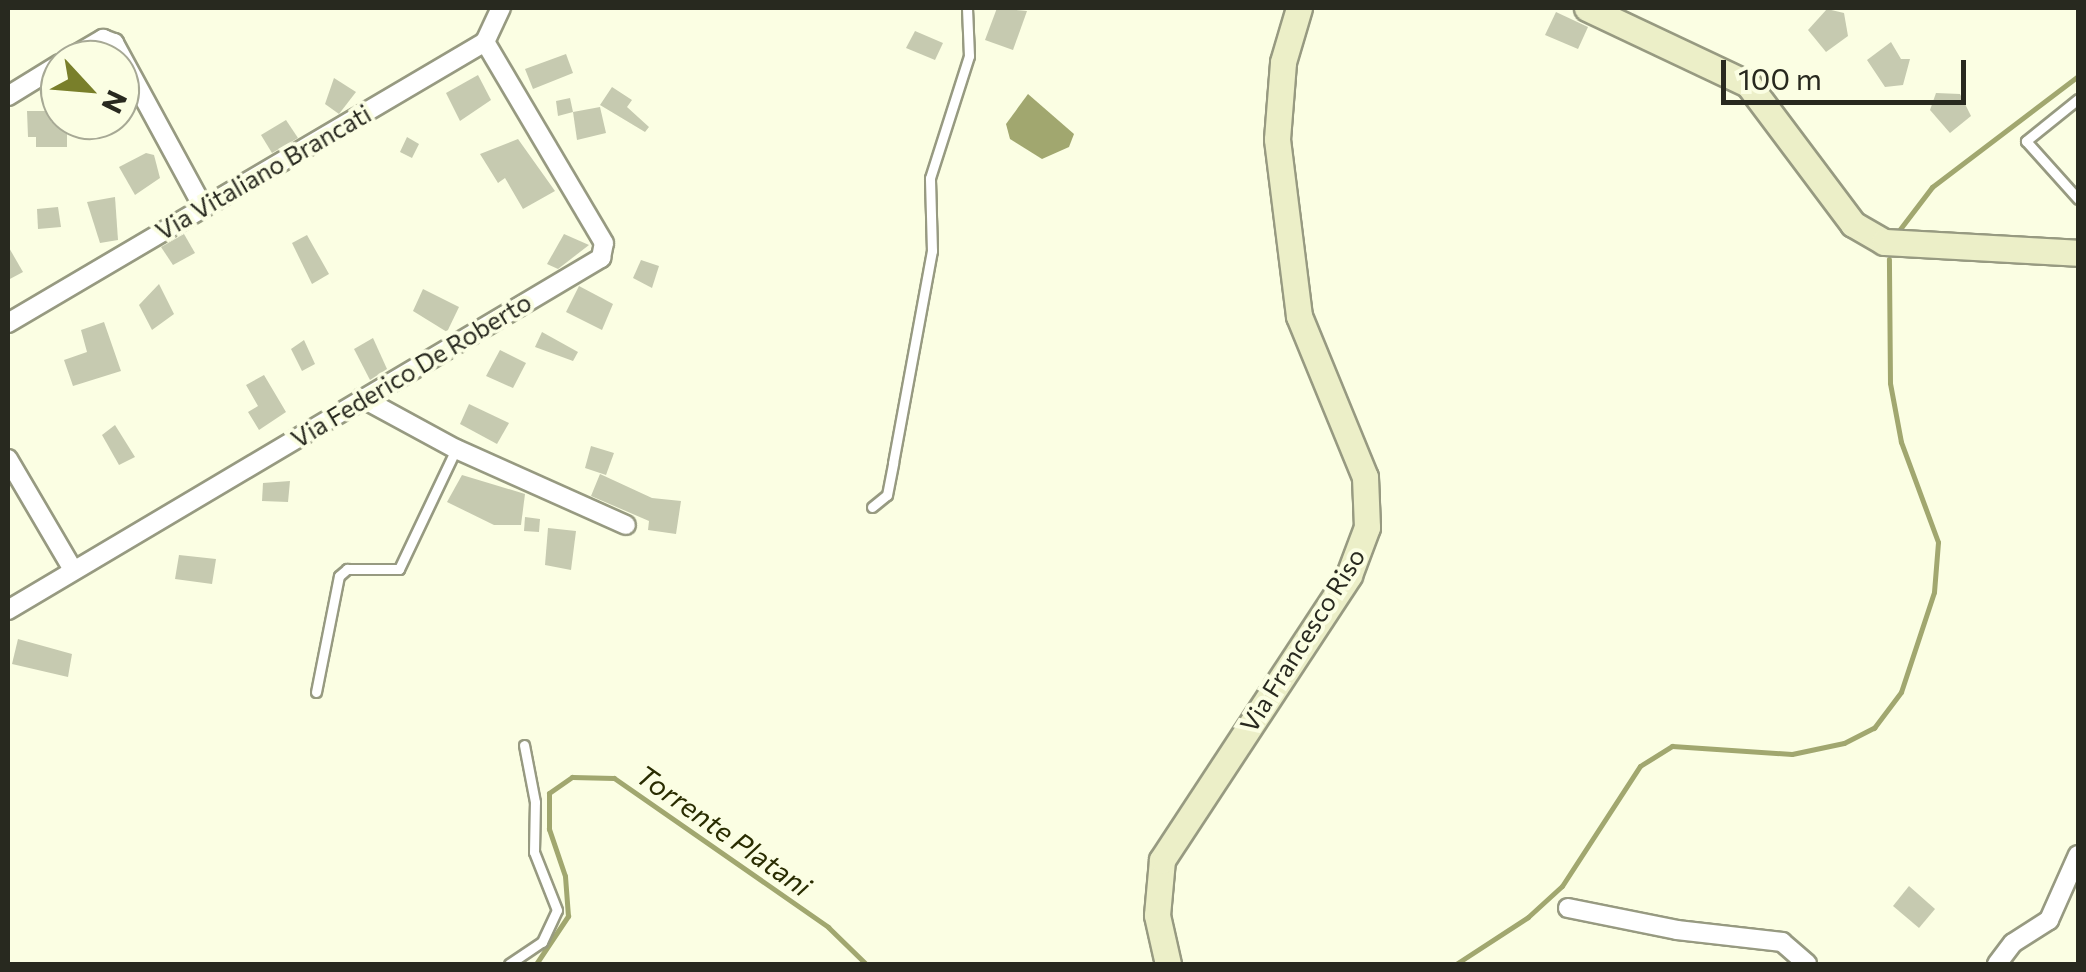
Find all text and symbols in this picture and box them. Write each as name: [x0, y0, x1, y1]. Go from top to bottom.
north arrow: [40, 40, 140, 140]
scale bar: [1726, 40, 1971, 102]
text: 100 m: [1738, 59, 1822, 96]
text: N: [95, 85, 135, 119]
street label: Via Vitaliano Brancati: [150, 98, 376, 246]
street label: Via Federico De Roberto: [286, 286, 536, 454]
street label: Via Francesco Riso: [1233, 543, 1371, 737]
water label: Torrente Platani: [630, 757, 818, 903]

